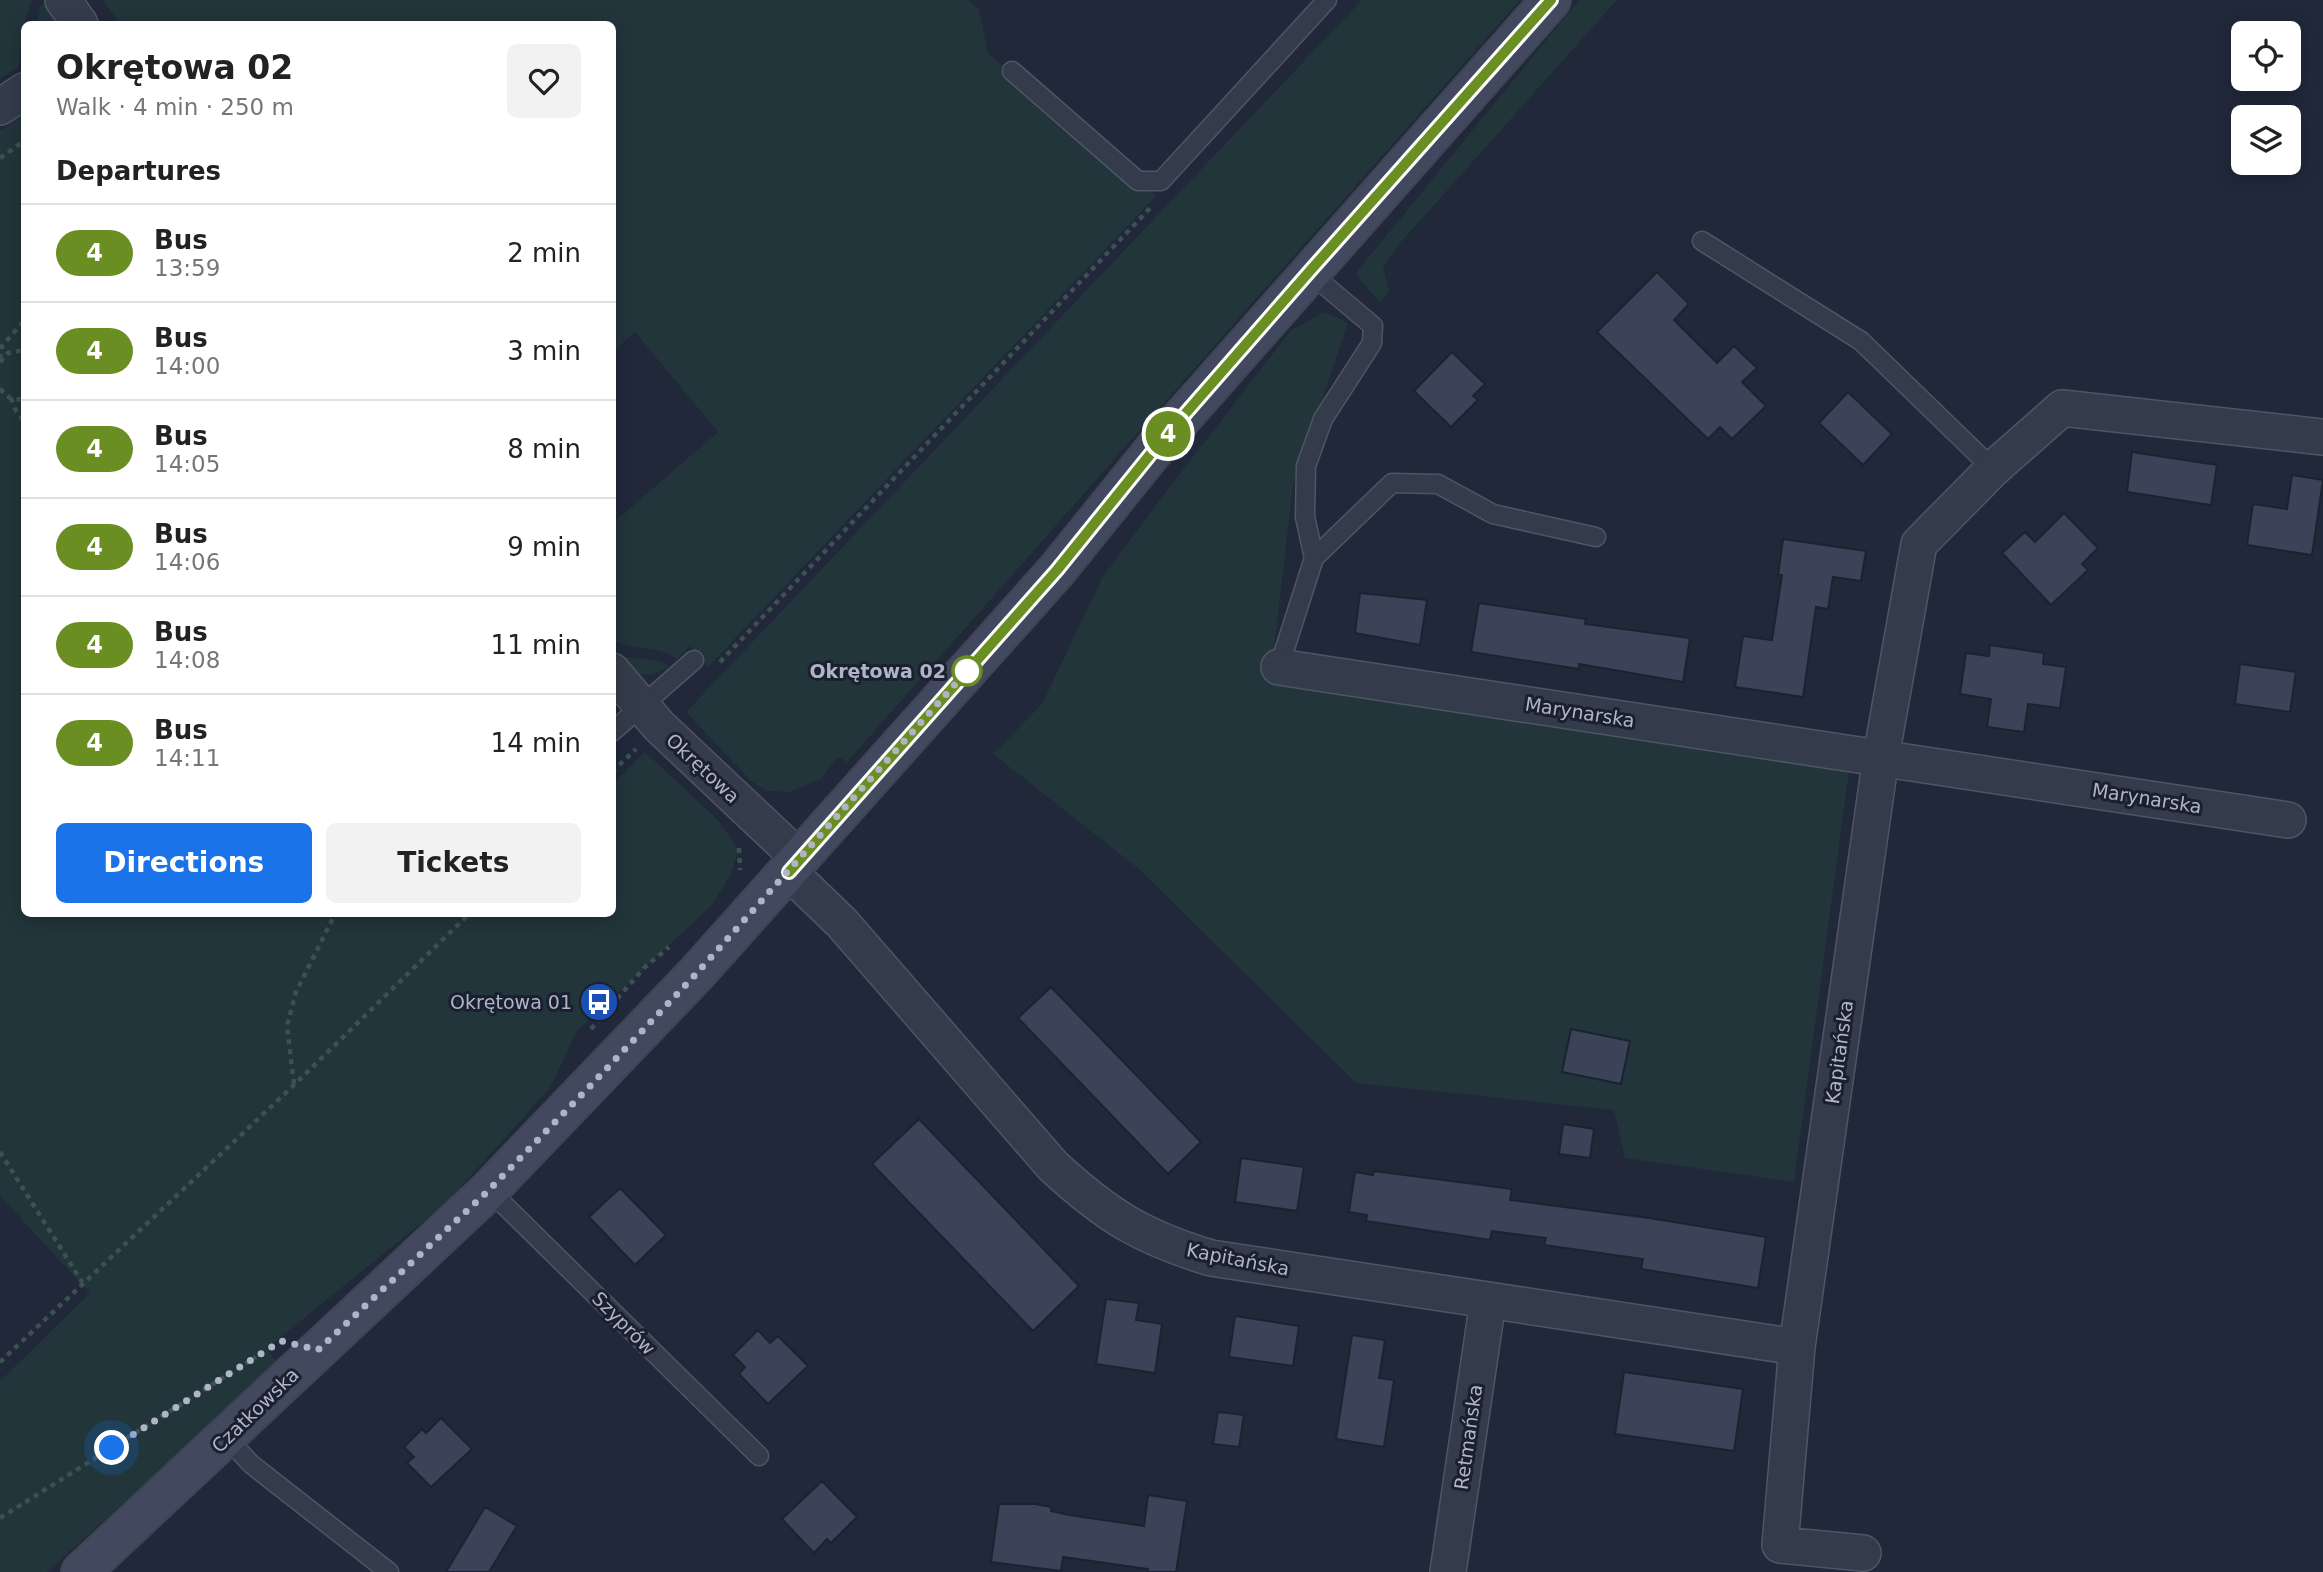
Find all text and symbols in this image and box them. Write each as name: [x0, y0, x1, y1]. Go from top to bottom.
map controls: [2231, 21, 2301, 175]
button: locate: [2231, 21, 2301, 91]
button: heart: [507, 44, 581, 118]
text: Okrętowa 02: [56, 48, 293, 87]
text: Walk · 4 min · 250 m: [56, 94, 294, 120]
button: layers: [2231, 105, 2301, 175]
text: Departures: [56, 156, 221, 186]
text: Bus: [154, 225, 208, 255]
text: 2 min: [507, 238, 581, 268]
text: 4: [86, 239, 103, 267]
text: 13:59: [154, 255, 220, 281]
text: Bus: [154, 323, 208, 353]
text: 3 min: [507, 336, 581, 366]
text: 4: [86, 337, 103, 365]
text: 14:00: [154, 353, 220, 379]
line badge: 4: [1145, 411, 1191, 457]
text: 4: [1160, 420, 1176, 448]
text: Bus: [154, 421, 208, 451]
text: 8 min: [507, 434, 581, 464]
text: 4: [86, 435, 103, 463]
text: 14:05: [154, 451, 220, 477]
text: Bus: [154, 519, 208, 549]
text: 9 min: [507, 532, 581, 562]
text: 4: [86, 533, 103, 561]
text: 14:06: [154, 549, 220, 575]
text: Bus: [154, 617, 208, 647]
text: 11 min: [491, 630, 581, 660]
text: 4: [86, 631, 103, 659]
text: 14:08: [154, 647, 220, 673]
marker: Okrętowa 02: [952, 656, 982, 686]
place label: Okrętowa 02: [809, 660, 946, 682]
street label: Marynarska: [1524, 692, 1636, 732]
text: Bus: [154, 715, 208, 745]
text: 14 min: [491, 728, 581, 758]
text: 4: [86, 729, 103, 757]
street label: Okrętowa: [662, 729, 744, 807]
text: 14:11: [154, 745, 220, 771]
street label: Marynarska: [2091, 778, 2203, 818]
button: Directions: [56, 823, 312, 903]
button: Tickets: [326, 823, 581, 903]
bus stop icon: Okrętowa 01: [578, 981, 620, 1023]
place label: Okrętowa 01: [450, 991, 572, 1013]
street label: Kapitańska: [1821, 999, 1857, 1105]
street label: Kapitańska: [1185, 1238, 1291, 1280]
street label: Szyprów: [588, 1287, 660, 1359]
street label: Czatkowska: [207, 1363, 303, 1457]
street label: Retmańska: [1450, 1383, 1486, 1491]
your location: [94, 1430, 129, 1465]

